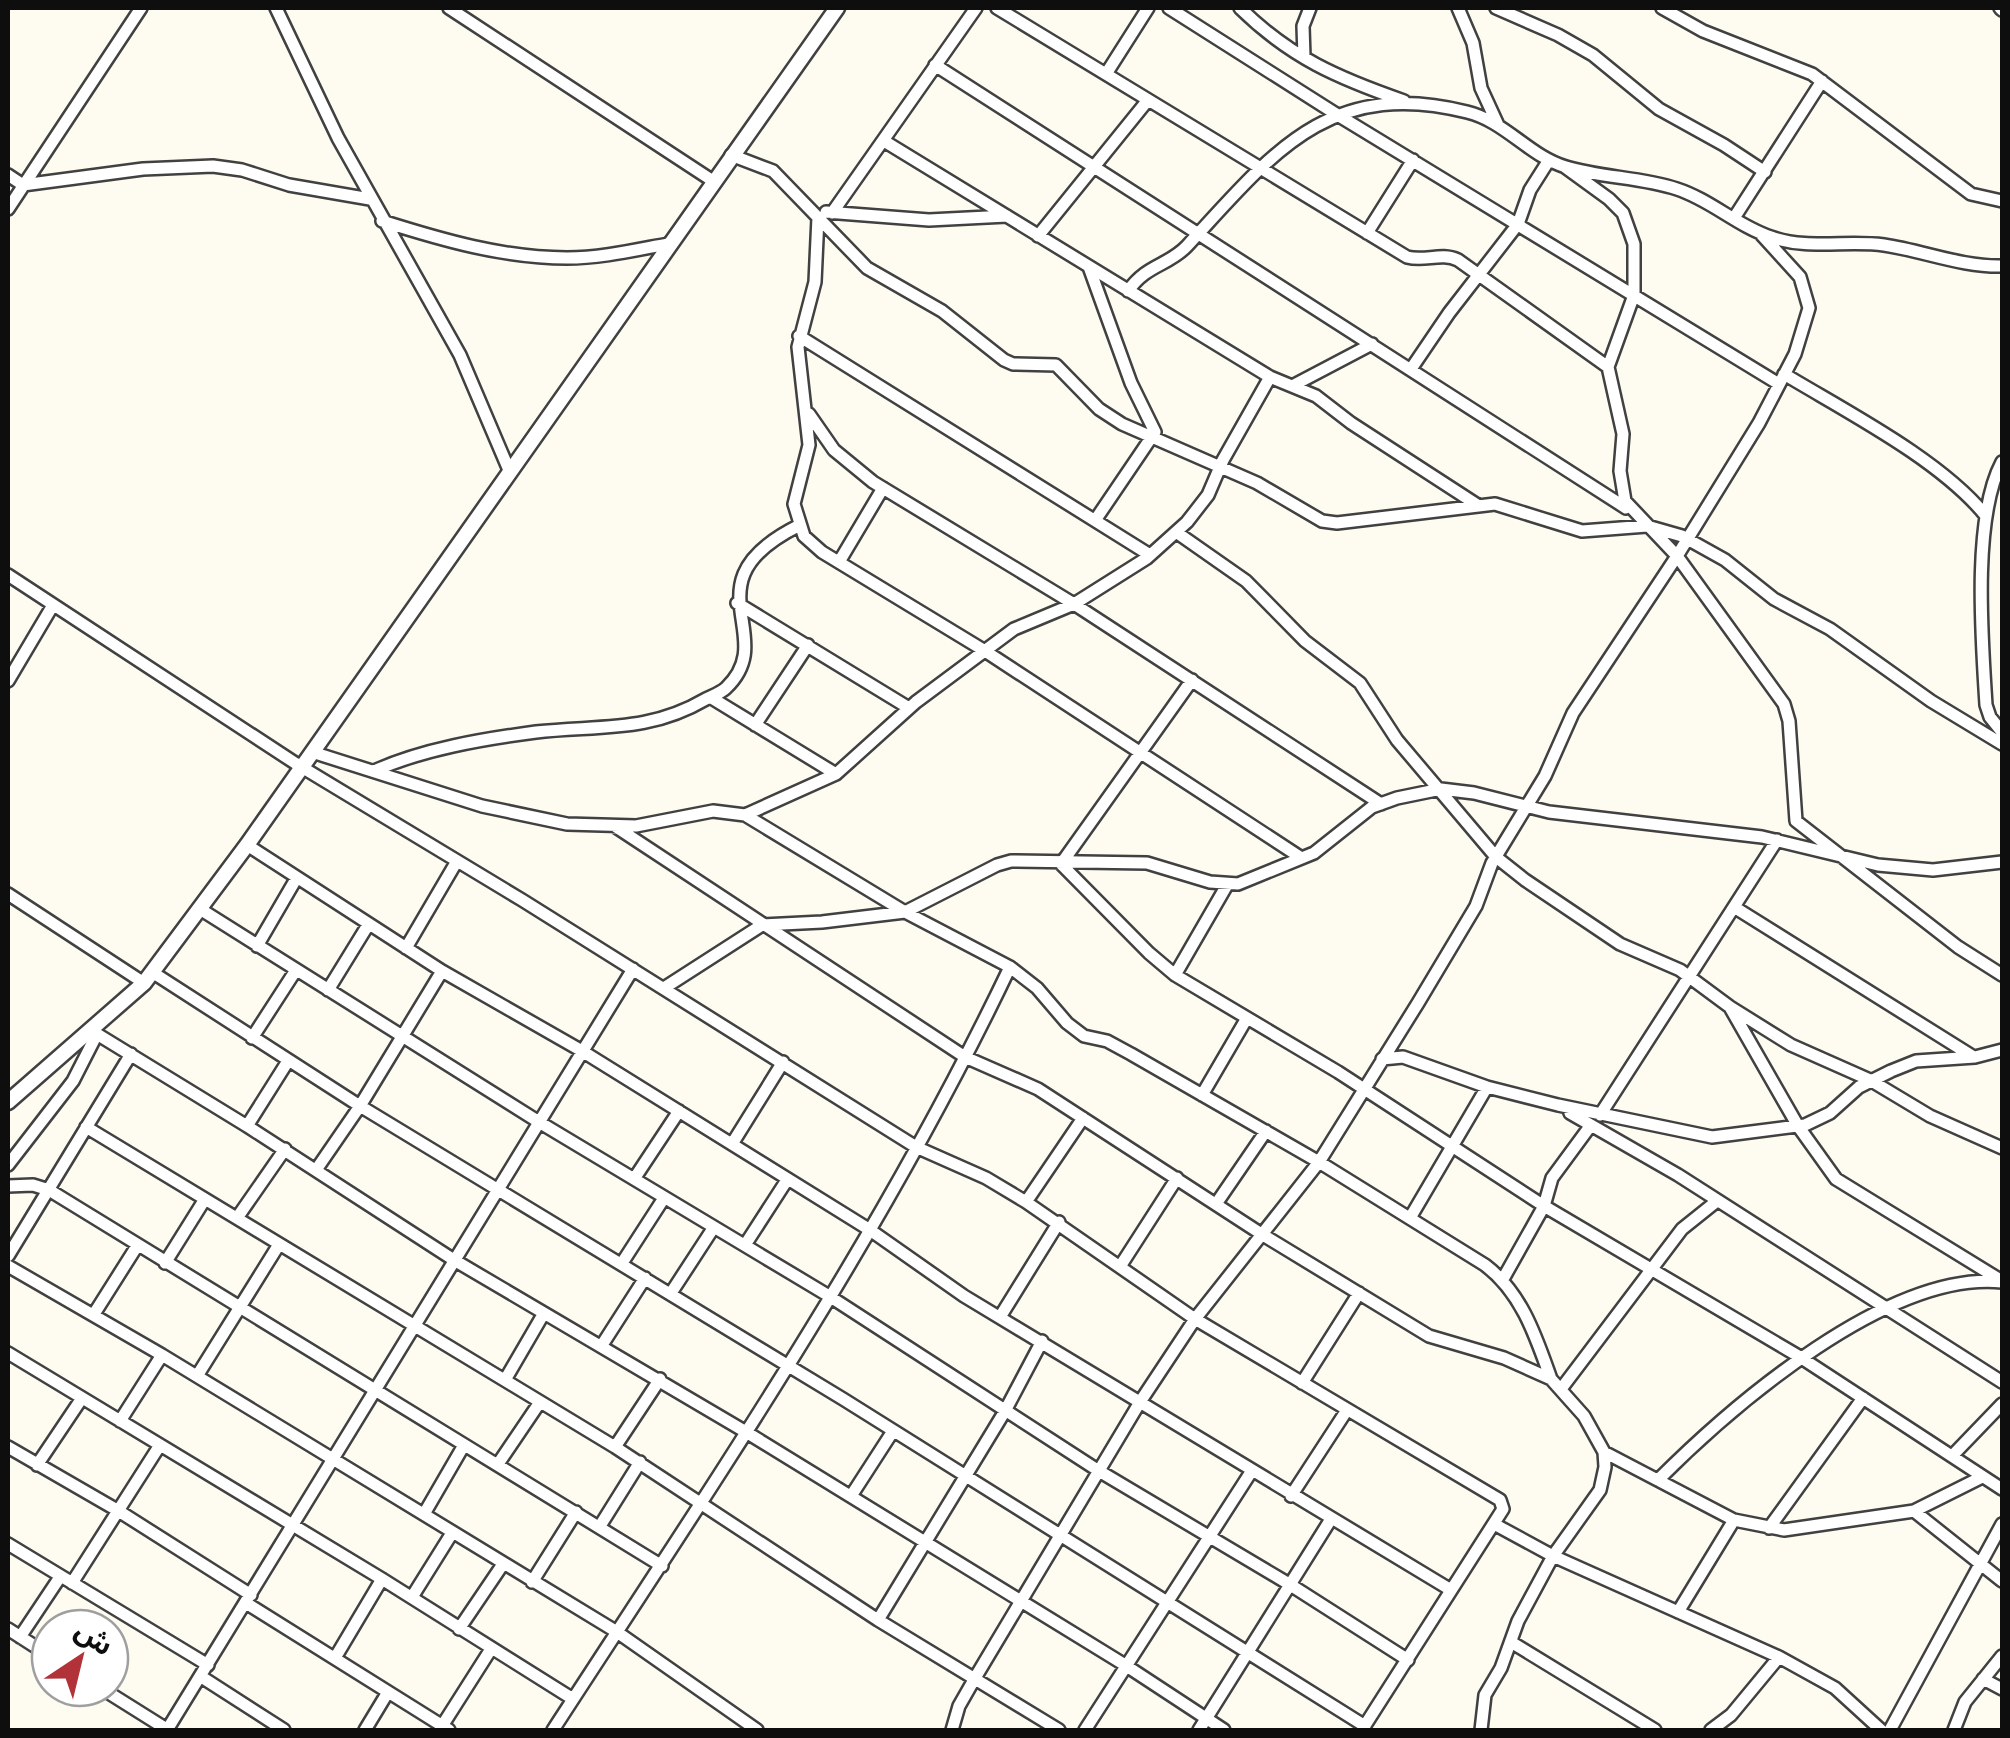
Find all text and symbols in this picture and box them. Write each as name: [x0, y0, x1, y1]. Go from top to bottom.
north arrow: [30, 1608, 130, 1708]
text: ش: [68, 1612, 120, 1663]

